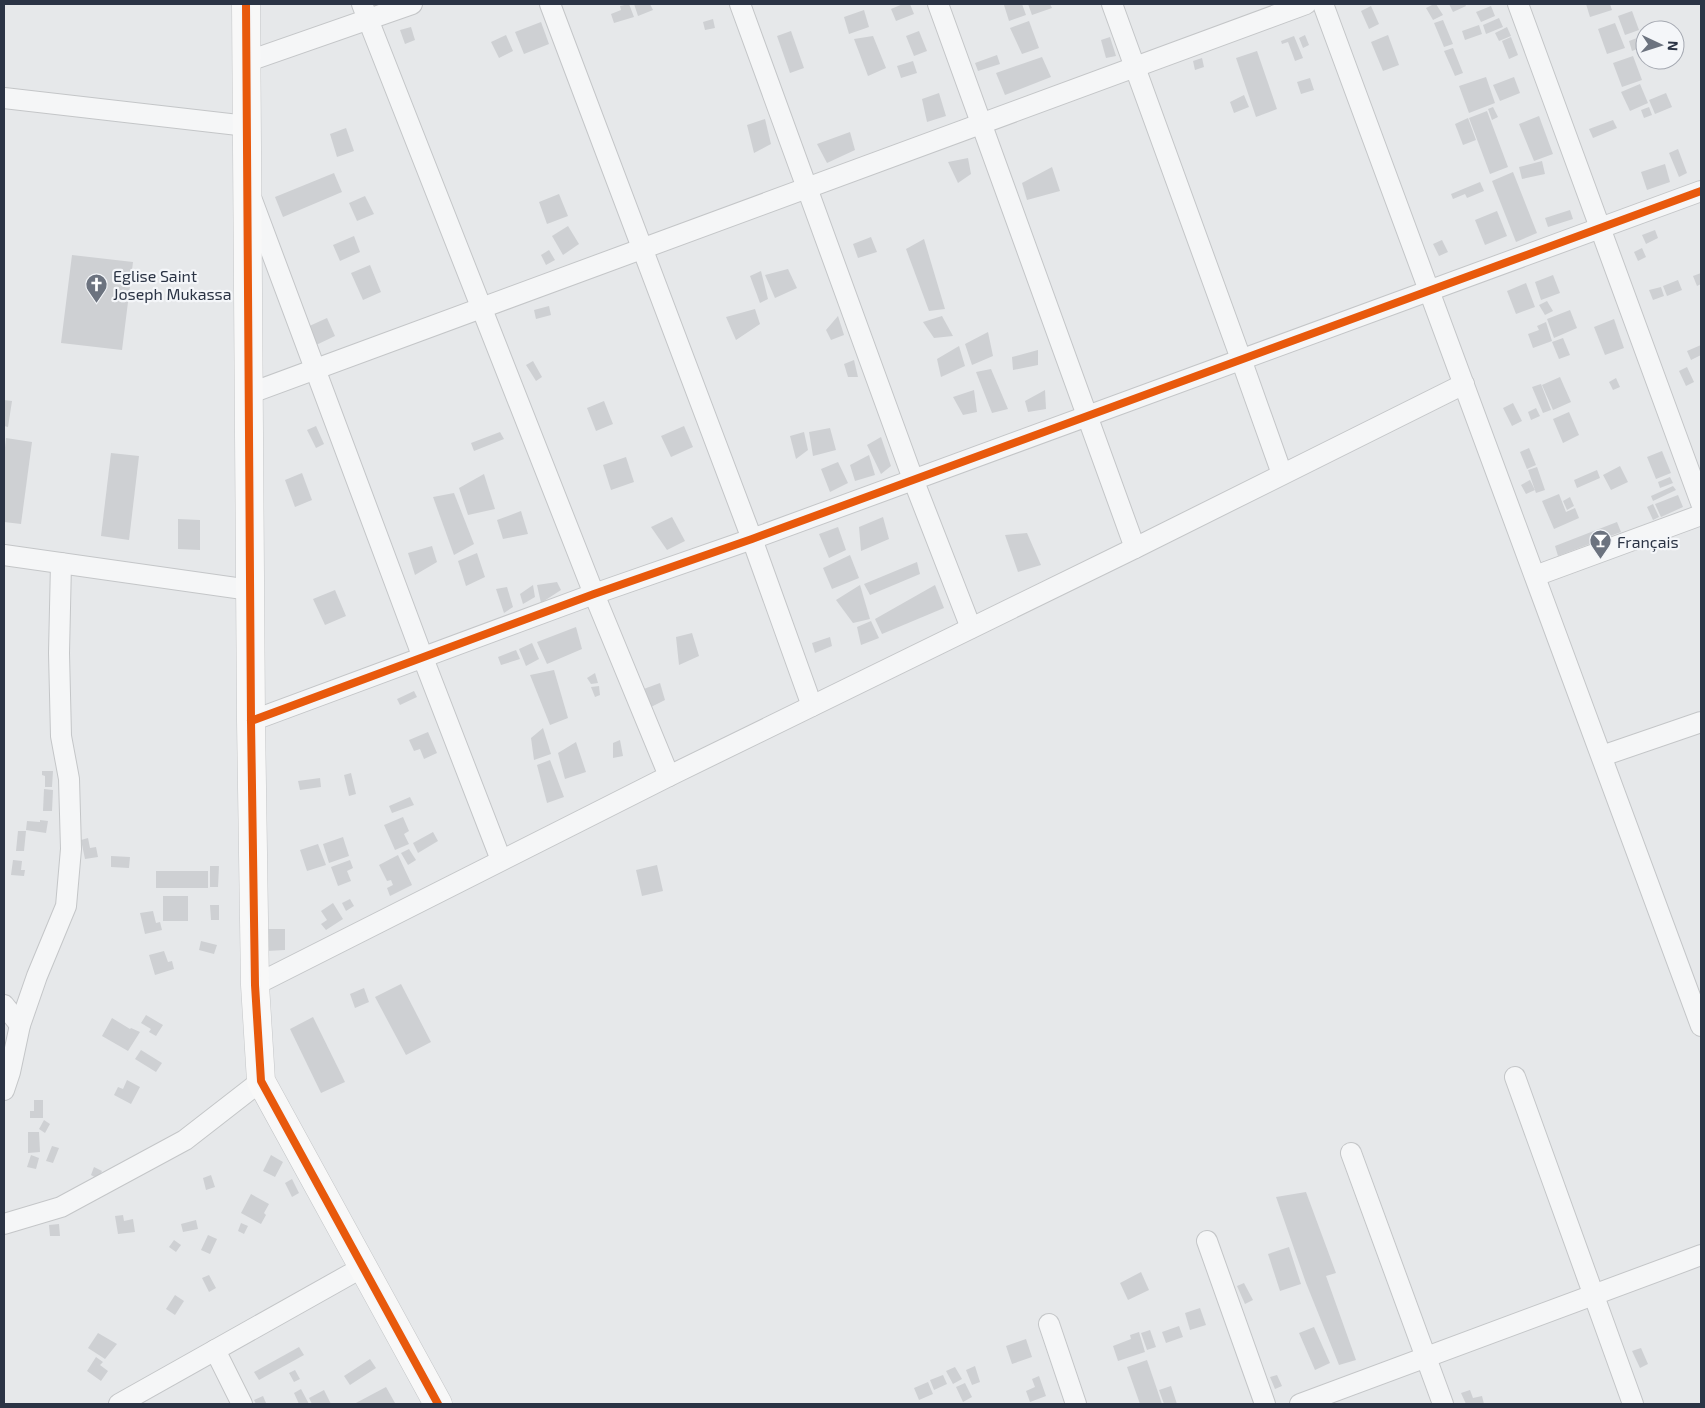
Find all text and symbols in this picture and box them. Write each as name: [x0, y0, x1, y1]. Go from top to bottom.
north arrow: [1635, 20, 1685, 70]
text: N: [1665, 40, 1682, 52]
place label: Eglise Saint Joseph Mukassa: [113, 266, 232, 303]
church icon: Eglise Saint Joseph Mukassa: [85, 272, 109, 303]
bar icon: Français: [1589, 529, 1613, 560]
place label: Français: [1617, 532, 1679, 552]

